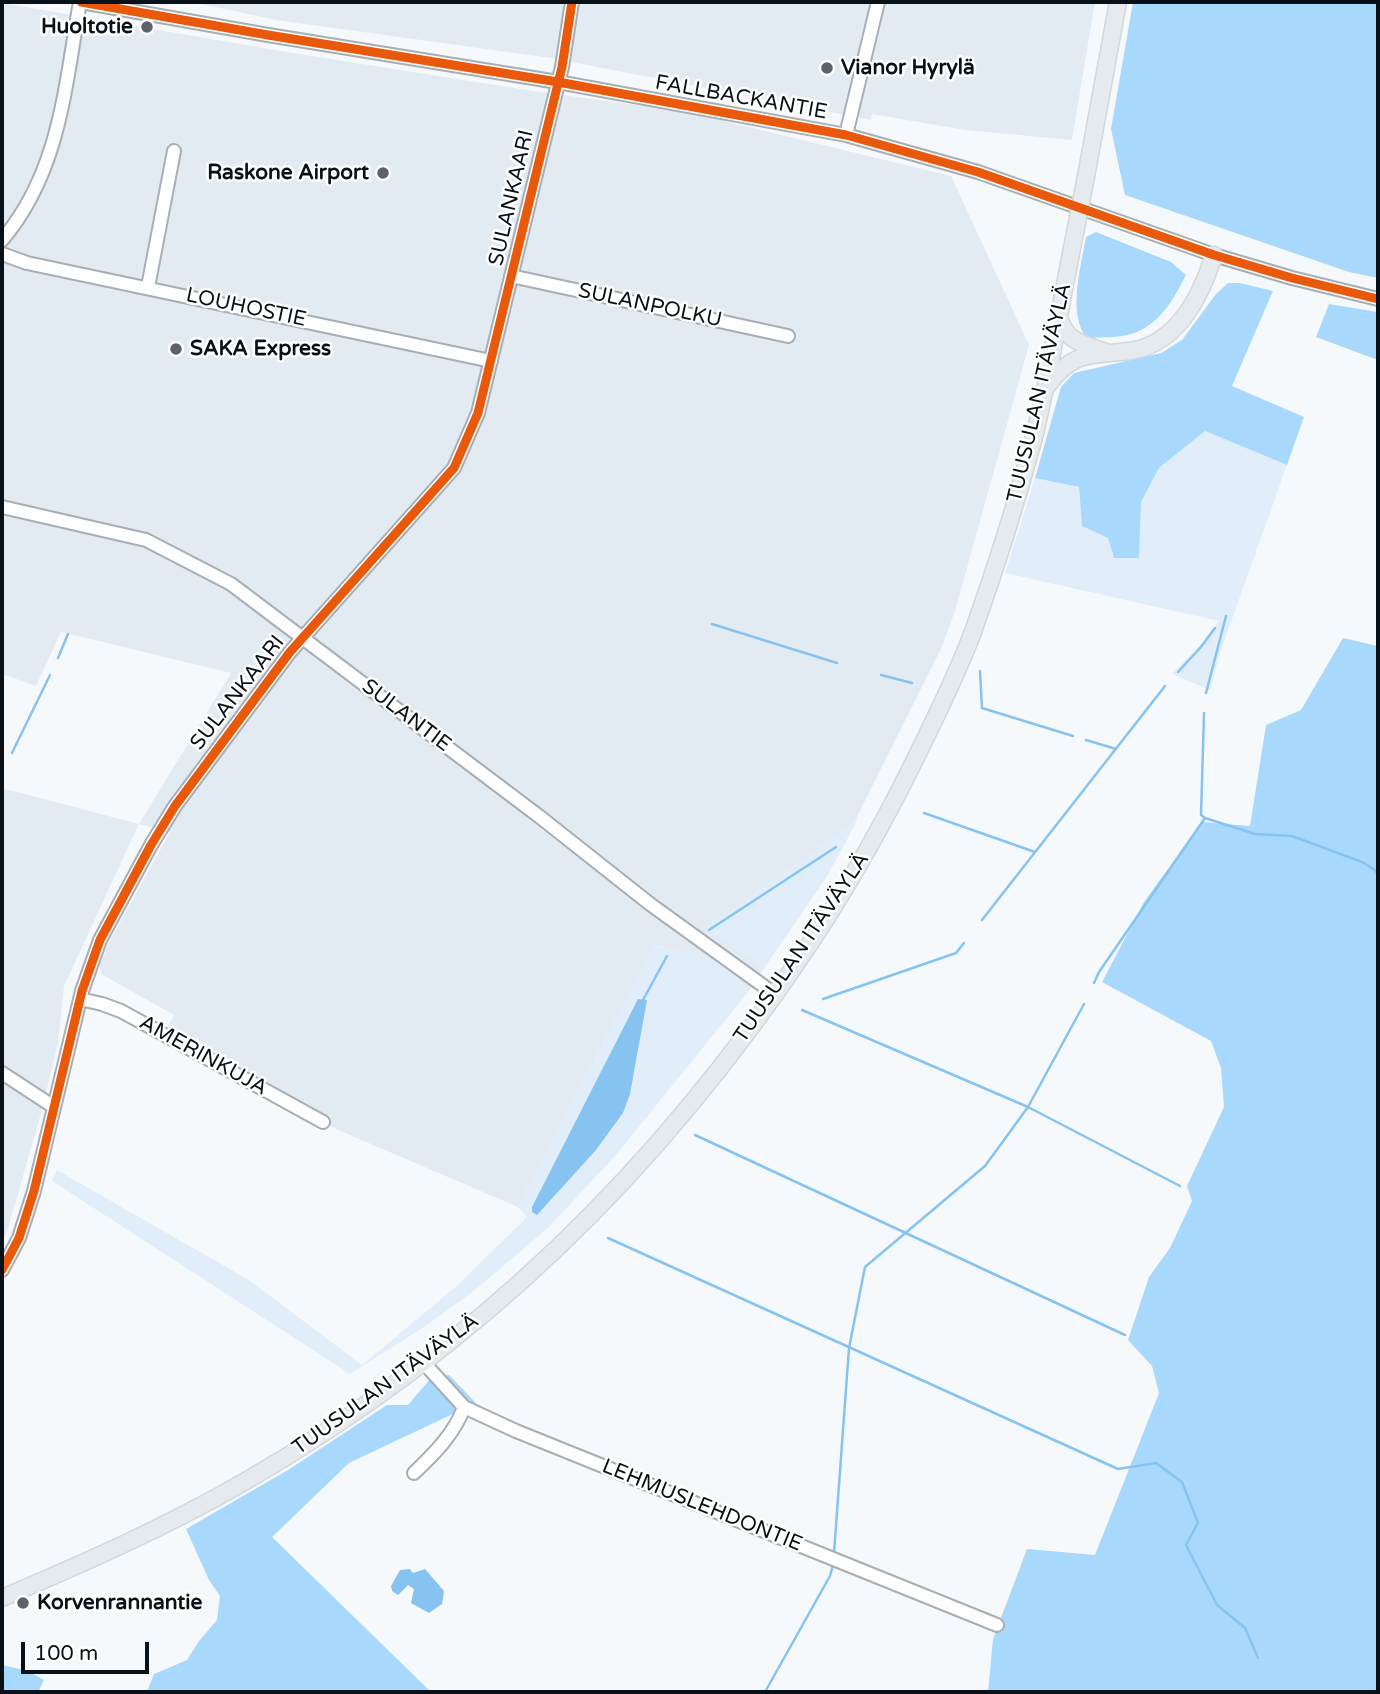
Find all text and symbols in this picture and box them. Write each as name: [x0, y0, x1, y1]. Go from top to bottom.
place label: Huoltotie: [41, 14, 133, 40]
marker: Huoltotie: [139, 19, 155, 35]
place label: Vianor Hyrylä: [841, 55, 975, 81]
marker: Vianor Hyrylä: [819, 60, 835, 76]
street label: FALLBACKANTIE: [653, 70, 829, 126]
street label: SULANKAARI: [484, 128, 540, 268]
place label: Raskone Airport: [207, 160, 369, 186]
marker: Raskone Airport: [375, 165, 391, 181]
street label: SULANPOLKU: [576, 278, 724, 334]
street label: TUUSULAN ITÄVÄYLÄ: [1003, 281, 1077, 505]
street label: LOUHOSTIE: [184, 283, 308, 333]
place label: SAKA Express: [190, 336, 331, 362]
marker: SAKA Express: [168, 341, 184, 357]
street label: SULANKAARI: [185, 631, 291, 755]
street label: SULANTIE: [356, 674, 456, 758]
street label: TUUSULAN ITÄVÄYLÄ: [729, 848, 875, 1048]
street label: AMERINKUJA: [135, 1010, 271, 1102]
street label: TUUSULAN ITÄVÄYLÄ: [288, 1309, 484, 1461]
street label: LEHMUSLEHDONTIE: [598, 1454, 806, 1558]
place label: Korvenrannantie: [37, 1590, 202, 1616]
marker: Korvenrannantie: [15, 1595, 31, 1611]
scale bar: [24, 1628, 152, 1672]
text: 100 m: [34, 1641, 98, 1666]

